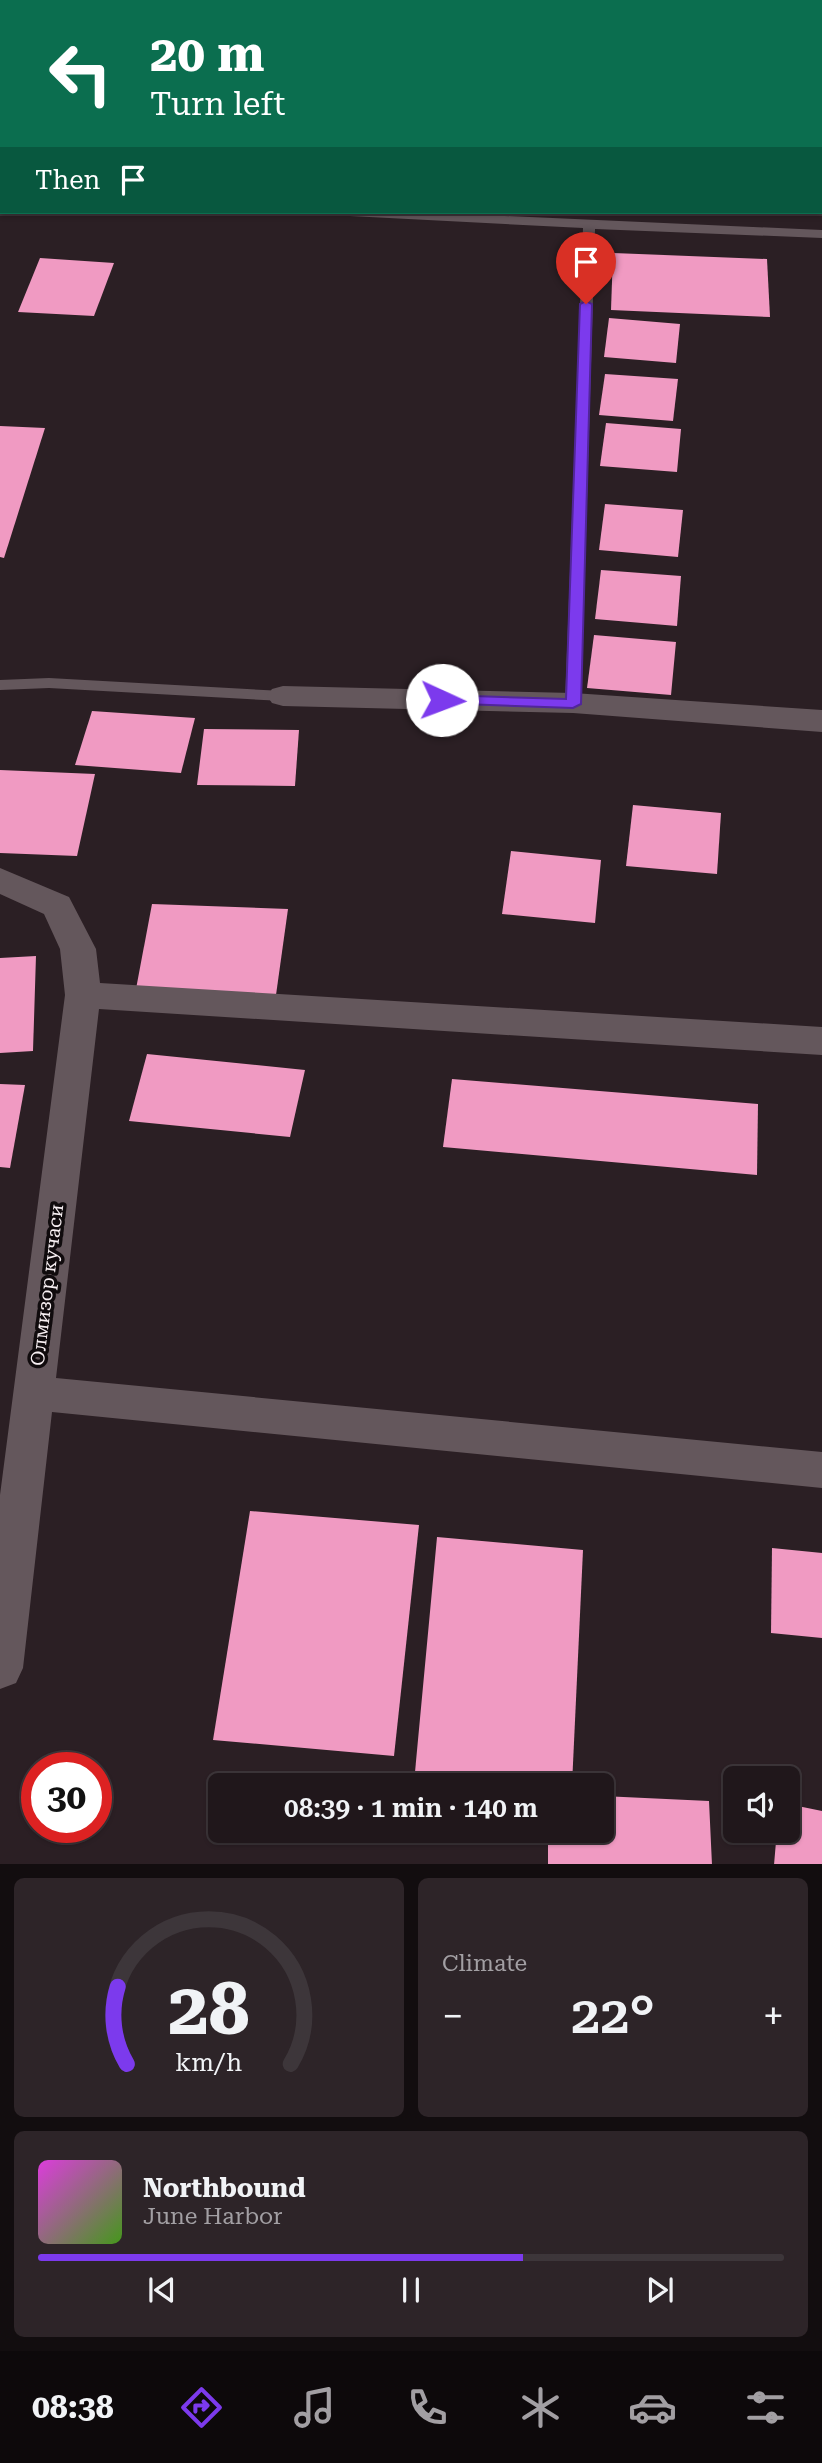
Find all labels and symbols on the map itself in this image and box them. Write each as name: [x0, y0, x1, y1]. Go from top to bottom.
pin: [556, 232, 616, 304]
position arrow: [405, 663, 479, 737]
street label: Олмизор кучаси: [26, 1203, 68, 1367]
speed limit sign: 30: [21, 1752, 112, 1843]

